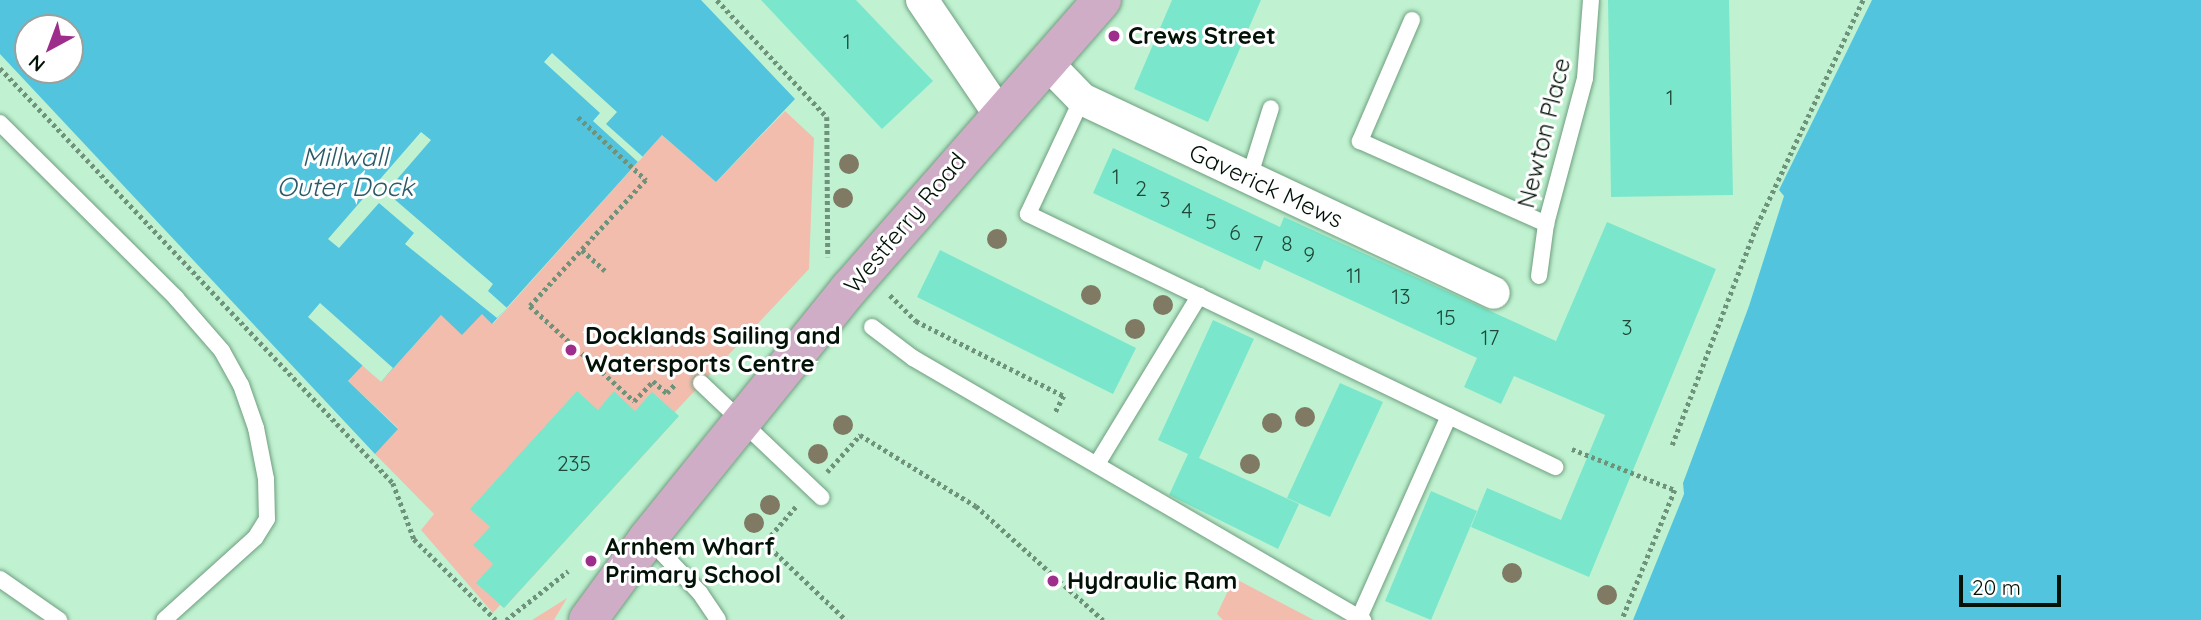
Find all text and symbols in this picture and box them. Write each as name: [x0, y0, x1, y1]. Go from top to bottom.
north arrow: [14, 14, 84, 84]
place label: Crews Street: [1128, 22, 1276, 50]
house number: 1: [843, 28, 851, 54]
marker: Crews Street: [1106, 28, 1122, 44]
text: N: [23, 50, 50, 77]
street label: Newton Place: [1511, 55, 1577, 211]
house number: 1: [1666, 84, 1674, 110]
street label: Gaverick Mews: [1185, 138, 1347, 234]
water label: Millwall Outer Dock: [276, 141, 414, 202]
street label: Westferry Road: [838, 147, 972, 299]
house number: 1: [1112, 163, 1120, 189]
house number: 2: [1135, 175, 1147, 201]
house number: 3: [1159, 186, 1171, 212]
house number: 4: [1181, 197, 1193, 223]
house number: 5: [1205, 208, 1217, 234]
house number: 6: [1229, 219, 1241, 245]
house number: 7: [1253, 230, 1263, 256]
house number: 8: [1281, 230, 1293, 256]
house number: 9: [1303, 241, 1315, 267]
house number: 11: [1346, 262, 1362, 288]
house number: 13: [1392, 283, 1410, 309]
house number: 15: [1436, 304, 1456, 330]
house number: 3: [1621, 314, 1633, 340]
place label: Docklands Sailing and Watersports Centre: [585, 322, 841, 378]
house number: 17: [1481, 324, 1499, 350]
marker: Docklands Sailing and Watersports Centre: [563, 342, 579, 358]
house number: 235: [557, 450, 591, 476]
place label: Arnhem Wharf Primary School: [605, 533, 781, 589]
marker: Arnhem Wharf Primary School: [583, 553, 599, 569]
scale bar: [1963, 560, 2064, 604]
place label: Hydraulic Ram: [1067, 567, 1237, 595]
marker: Hydraulic Ram: [1045, 573, 1061, 589]
text: 20 m: [1972, 574, 2021, 600]

